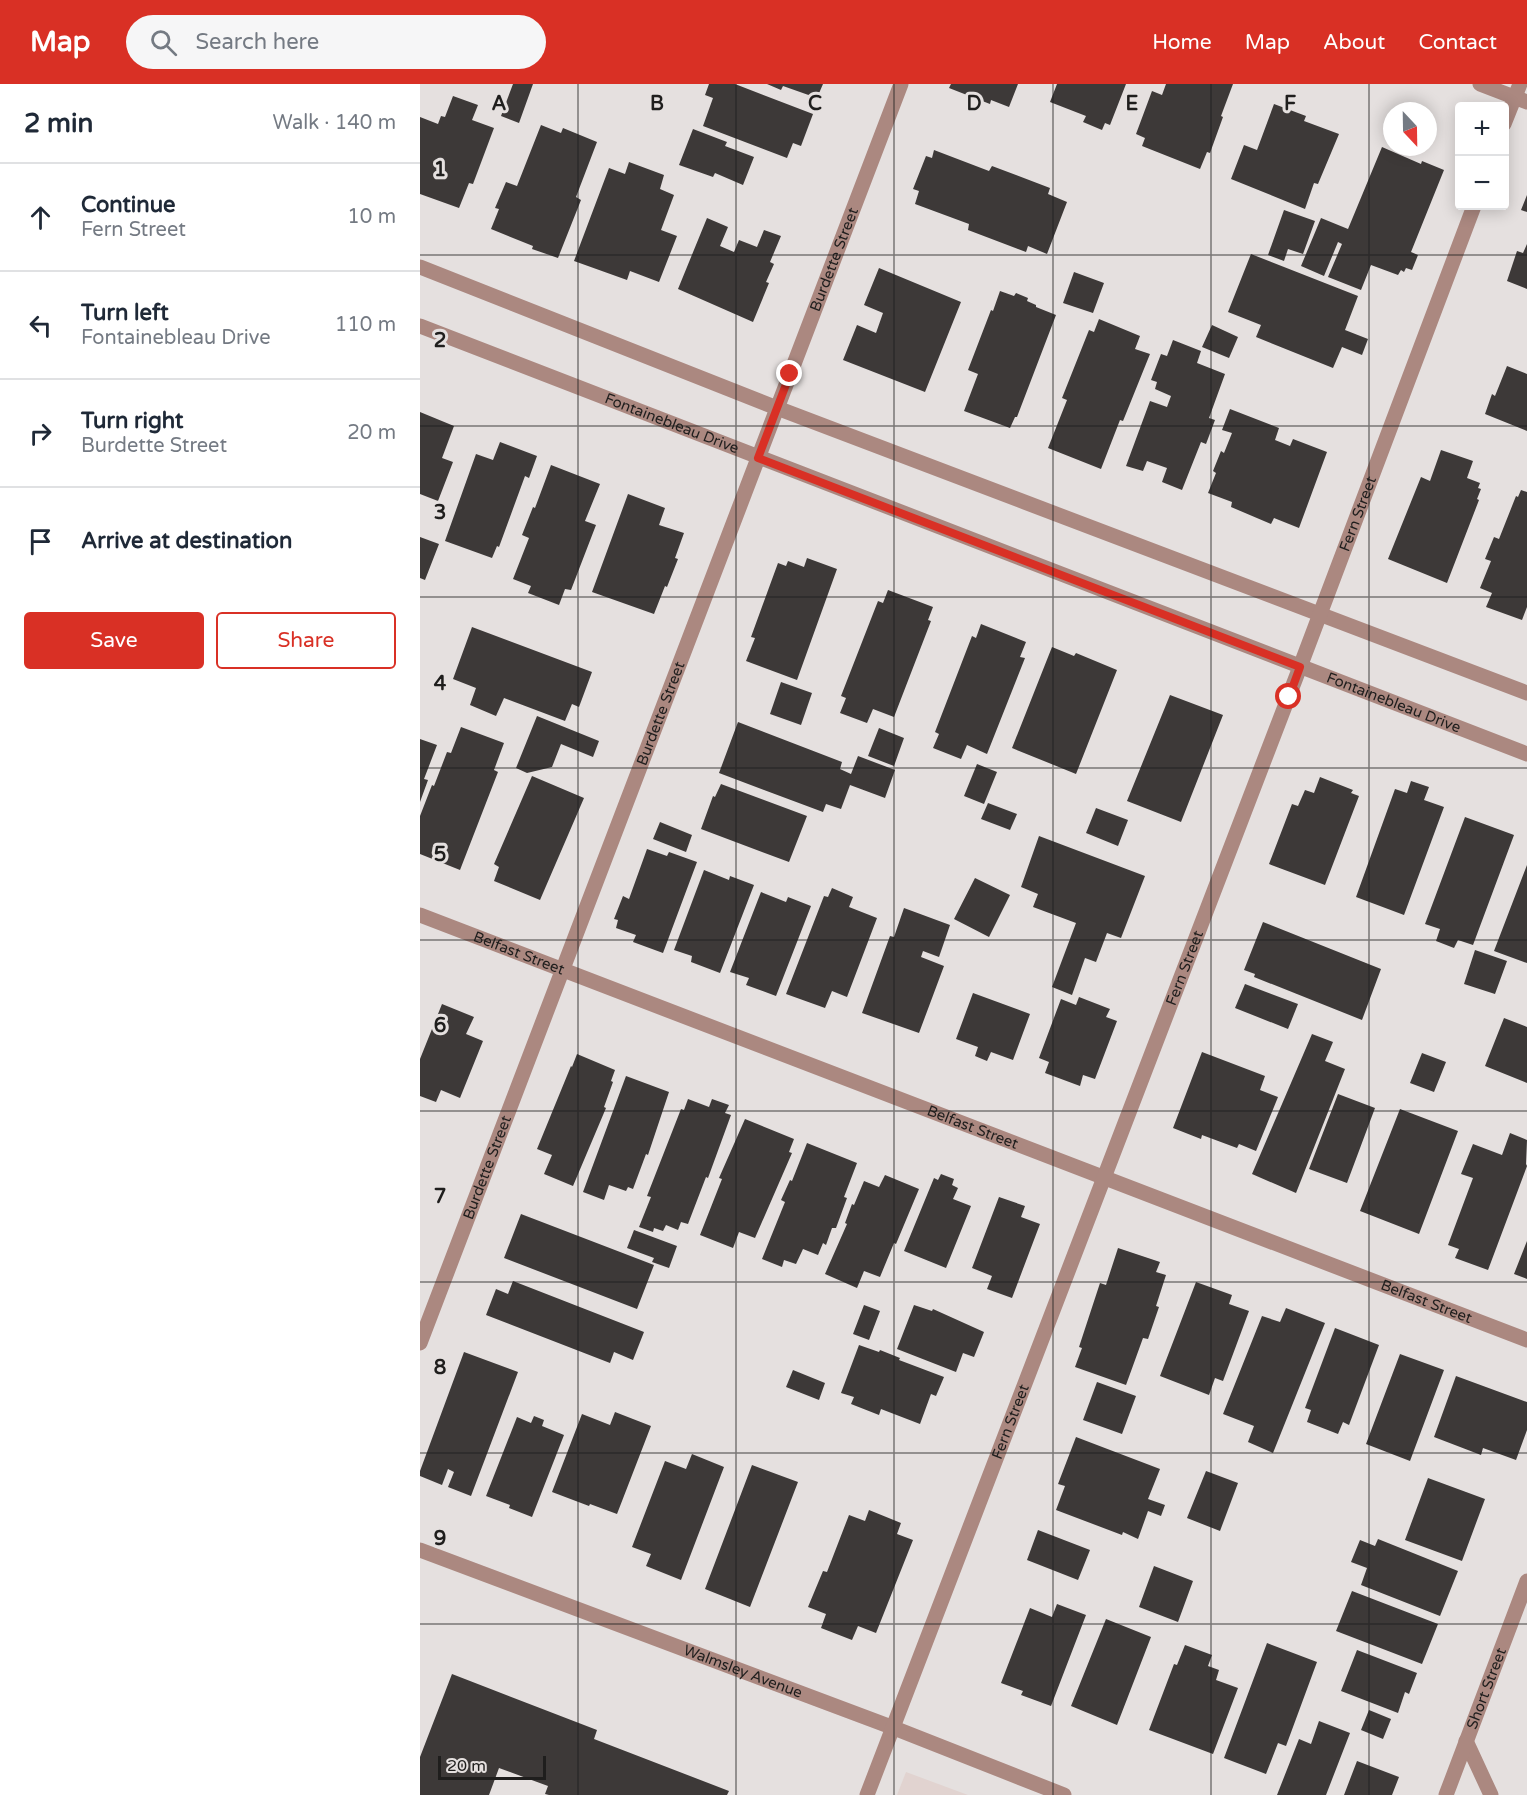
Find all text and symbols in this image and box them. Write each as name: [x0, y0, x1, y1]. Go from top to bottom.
search box: [126, 15, 546, 69]
text: Map: [30, 25, 90, 59]
icon: search: [147, 26, 180, 59]
text: Search here: [195, 29, 319, 55]
text: Home: [1152, 30, 1212, 55]
text: Map: [1245, 30, 1290, 55]
text: About: [1323, 30, 1385, 55]
text: Contact: [1418, 30, 1497, 55]
text: A: [492, 92, 507, 116]
text: B: [650, 92, 664, 116]
text: C: [808, 92, 822, 116]
text: D: [966, 92, 982, 116]
text: E: [1126, 92, 1139, 116]
text: F: [1284, 92, 1296, 116]
north arrow: [1383, 102, 1437, 156]
map controls: [1455, 102, 1509, 210]
button: +: [1455, 102, 1509, 156]
text: 2 min: [24, 108, 93, 139]
text: Walk · 140 m: [273, 111, 396, 135]
button: −: [1455, 156, 1509, 210]
text: 1: [434, 158, 446, 182]
text: Continue: [81, 192, 176, 218]
icon: ahead: [24, 201, 57, 234]
text: 10 m: [347, 205, 396, 229]
street label: Burdette Street: [806, 205, 862, 314]
text: Fern Street: [81, 218, 186, 242]
text: Turn left: [81, 300, 169, 326]
icon: left: [24, 309, 57, 342]
text: 110 m: [335, 313, 396, 337]
text: Fontainebleau Drive: [81, 326, 271, 350]
text: 2: [434, 329, 446, 353]
route end: [776, 360, 802, 386]
street label: Fontainebleau Drive: [602, 389, 741, 457]
text: Turn right: [81, 408, 183, 434]
icon: right: [24, 417, 57, 450]
text: 20 m: [347, 421, 396, 445]
text: Burdette Street: [81, 434, 227, 458]
street label: Fern Street: [1335, 474, 1380, 554]
text: 3: [434, 501, 446, 525]
icon: arrive: [24, 525, 57, 558]
text: Arrive at destination: [81, 528, 292, 554]
button: Save: [24, 612, 204, 669]
button: Share: [216, 612, 396, 669]
street label: Burdette Street: [633, 659, 689, 768]
street label: Fontainebleau Drive: [1324, 668, 1463, 737]
text: 4: [434, 672, 447, 696]
route start: [1275, 683, 1301, 709]
text: 5: [434, 843, 446, 867]
street label: Belfast Street: [471, 927, 567, 979]
street label: Fern Street: [1162, 928, 1207, 1008]
text: 6: [434, 1014, 446, 1038]
street label: Belfast Street: [925, 1102, 1021, 1153]
street label: Burdette Street: [459, 1113, 515, 1222]
text: 7: [434, 1185, 446, 1209]
street label: Belfast Street: [1378, 1276, 1475, 1327]
text: 8: [434, 1356, 446, 1380]
street label: Fern Street: [988, 1381, 1033, 1462]
text: 9: [434, 1527, 446, 1551]
street label: Walmsley Avenue: [681, 1641, 805, 1702]
street label: Short Street: [1463, 1645, 1510, 1732]
scale bar: [438, 1753, 546, 1780]
text: 20 m: [447, 1756, 486, 1776]

